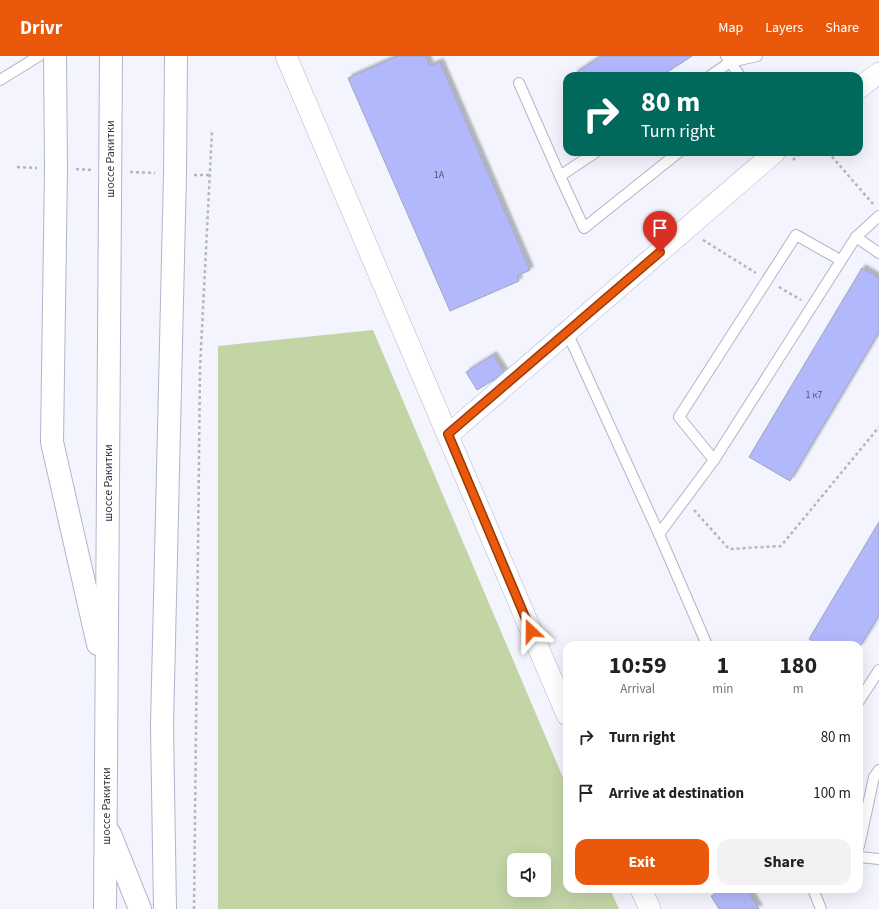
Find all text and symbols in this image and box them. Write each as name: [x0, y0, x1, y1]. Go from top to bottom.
text: Drivr: [20, 15, 62, 42]
text: Map: [718, 18, 743, 38]
text: Layers: [765, 18, 803, 38]
text: Share: [825, 18, 859, 38]
text: 80 m: [641, 82, 700, 122]
icon: right: [575, 88, 627, 140]
text: Turn right: [641, 119, 715, 144]
street label: шоссе Ракитки: [102, 120, 119, 198]
house number: 1А: [434, 168, 445, 182]
pin: [643, 211, 677, 252]
icon: arrive: [649, 217, 671, 239]
house number: 1 к7: [806, 388, 822, 402]
street label: шоссе Ракитки: [100, 444, 117, 522]
position arrow: [510, 610, 552, 652]
text: 10:59: [609, 648, 667, 683]
text: 1: [717, 648, 729, 683]
text: 180: [779, 648, 817, 683]
text: Arrival: [620, 680, 655, 698]
text: min: [712, 680, 733, 698]
text: m: [793, 680, 804, 698]
icon: right: [575, 726, 597, 748]
text: Turn right: [609, 727, 675, 748]
text: 80 m: [821, 727, 851, 748]
street label: шоссе Ракитки: [98, 767, 115, 845]
icon: arrive: [575, 782, 597, 804]
text: Arrive at destination: [609, 783, 744, 804]
text: 100 m: [813, 783, 851, 804]
button: Exit: [575, 839, 709, 885]
button: Share: [717, 839, 851, 885]
map controls: [507, 853, 551, 897]
button: sound: [507, 853, 551, 897]

